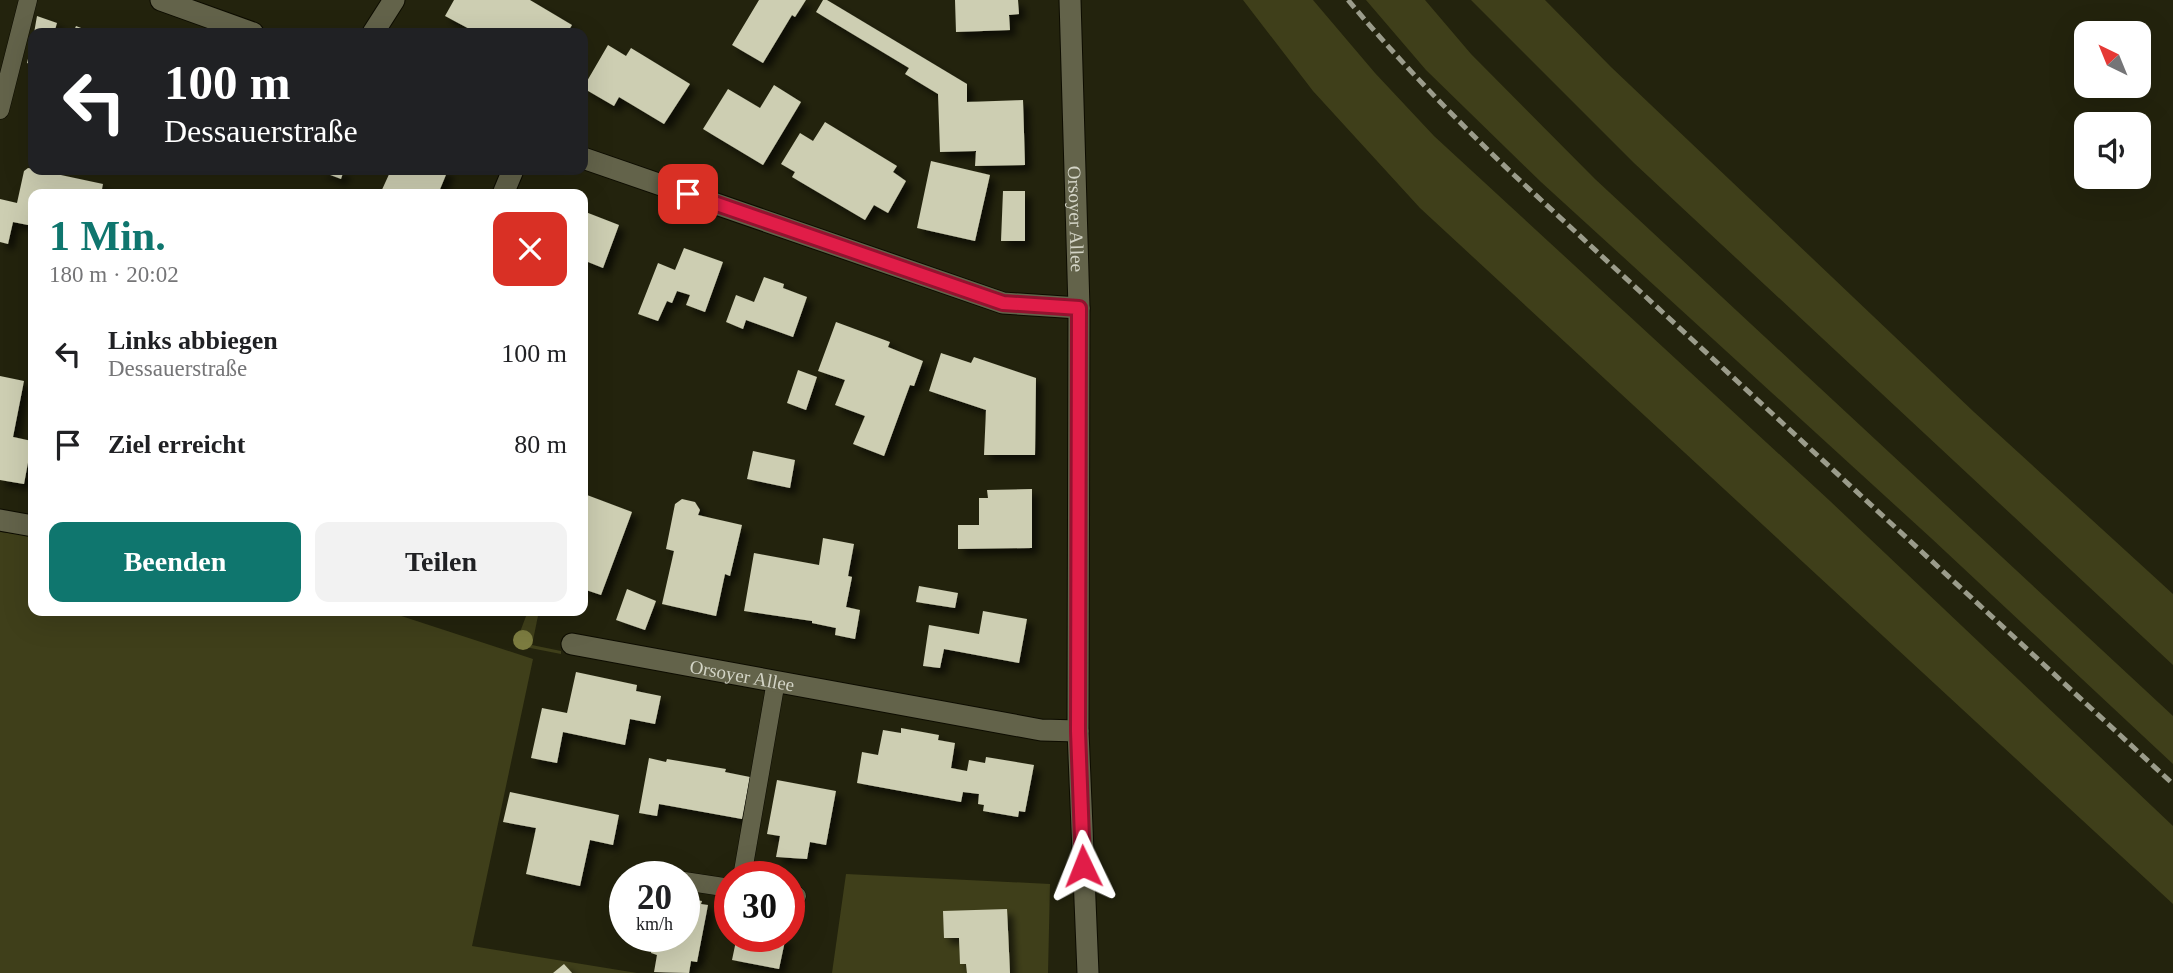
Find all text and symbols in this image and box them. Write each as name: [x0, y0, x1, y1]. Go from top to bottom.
north arrow: [2074, 21, 2151, 98]
map controls: [2074, 21, 2151, 189]
text: 100 m: [164, 55, 291, 110]
icon: left: [49, 56, 140, 147]
button: sound: [2074, 112, 2151, 189]
text: Dessauerstraße: [164, 113, 358, 149]
pin: [658, 164, 718, 224]
street label: Orsoyer Allee: [1064, 166, 1088, 272]
icon: arrive: [669, 175, 707, 213]
button: close: [493, 212, 567, 286]
text: 1 Min.: [49, 213, 166, 259]
text: 180 m · 20:02: [49, 262, 179, 287]
text: Links abbiegen: [108, 326, 278, 355]
icon: left: [49, 335, 87, 373]
text: 100 m: [501, 339, 567, 368]
text: Dessauerstraße: [108, 356, 247, 381]
icon: arrive: [49, 426, 87, 464]
text: Ziel erreicht: [108, 430, 245, 459]
text: 80 m: [514, 430, 567, 459]
button: Beenden: [49, 522, 301, 602]
button: Teilen: [315, 522, 567, 602]
street label: Orsoyer Allee: [688, 656, 796, 696]
position arrow: [1046, 829, 1120, 903]
speed limit sign: 30: [714, 861, 805, 952]
text: 20: [637, 878, 672, 917]
text: km/h: [636, 914, 673, 934]

